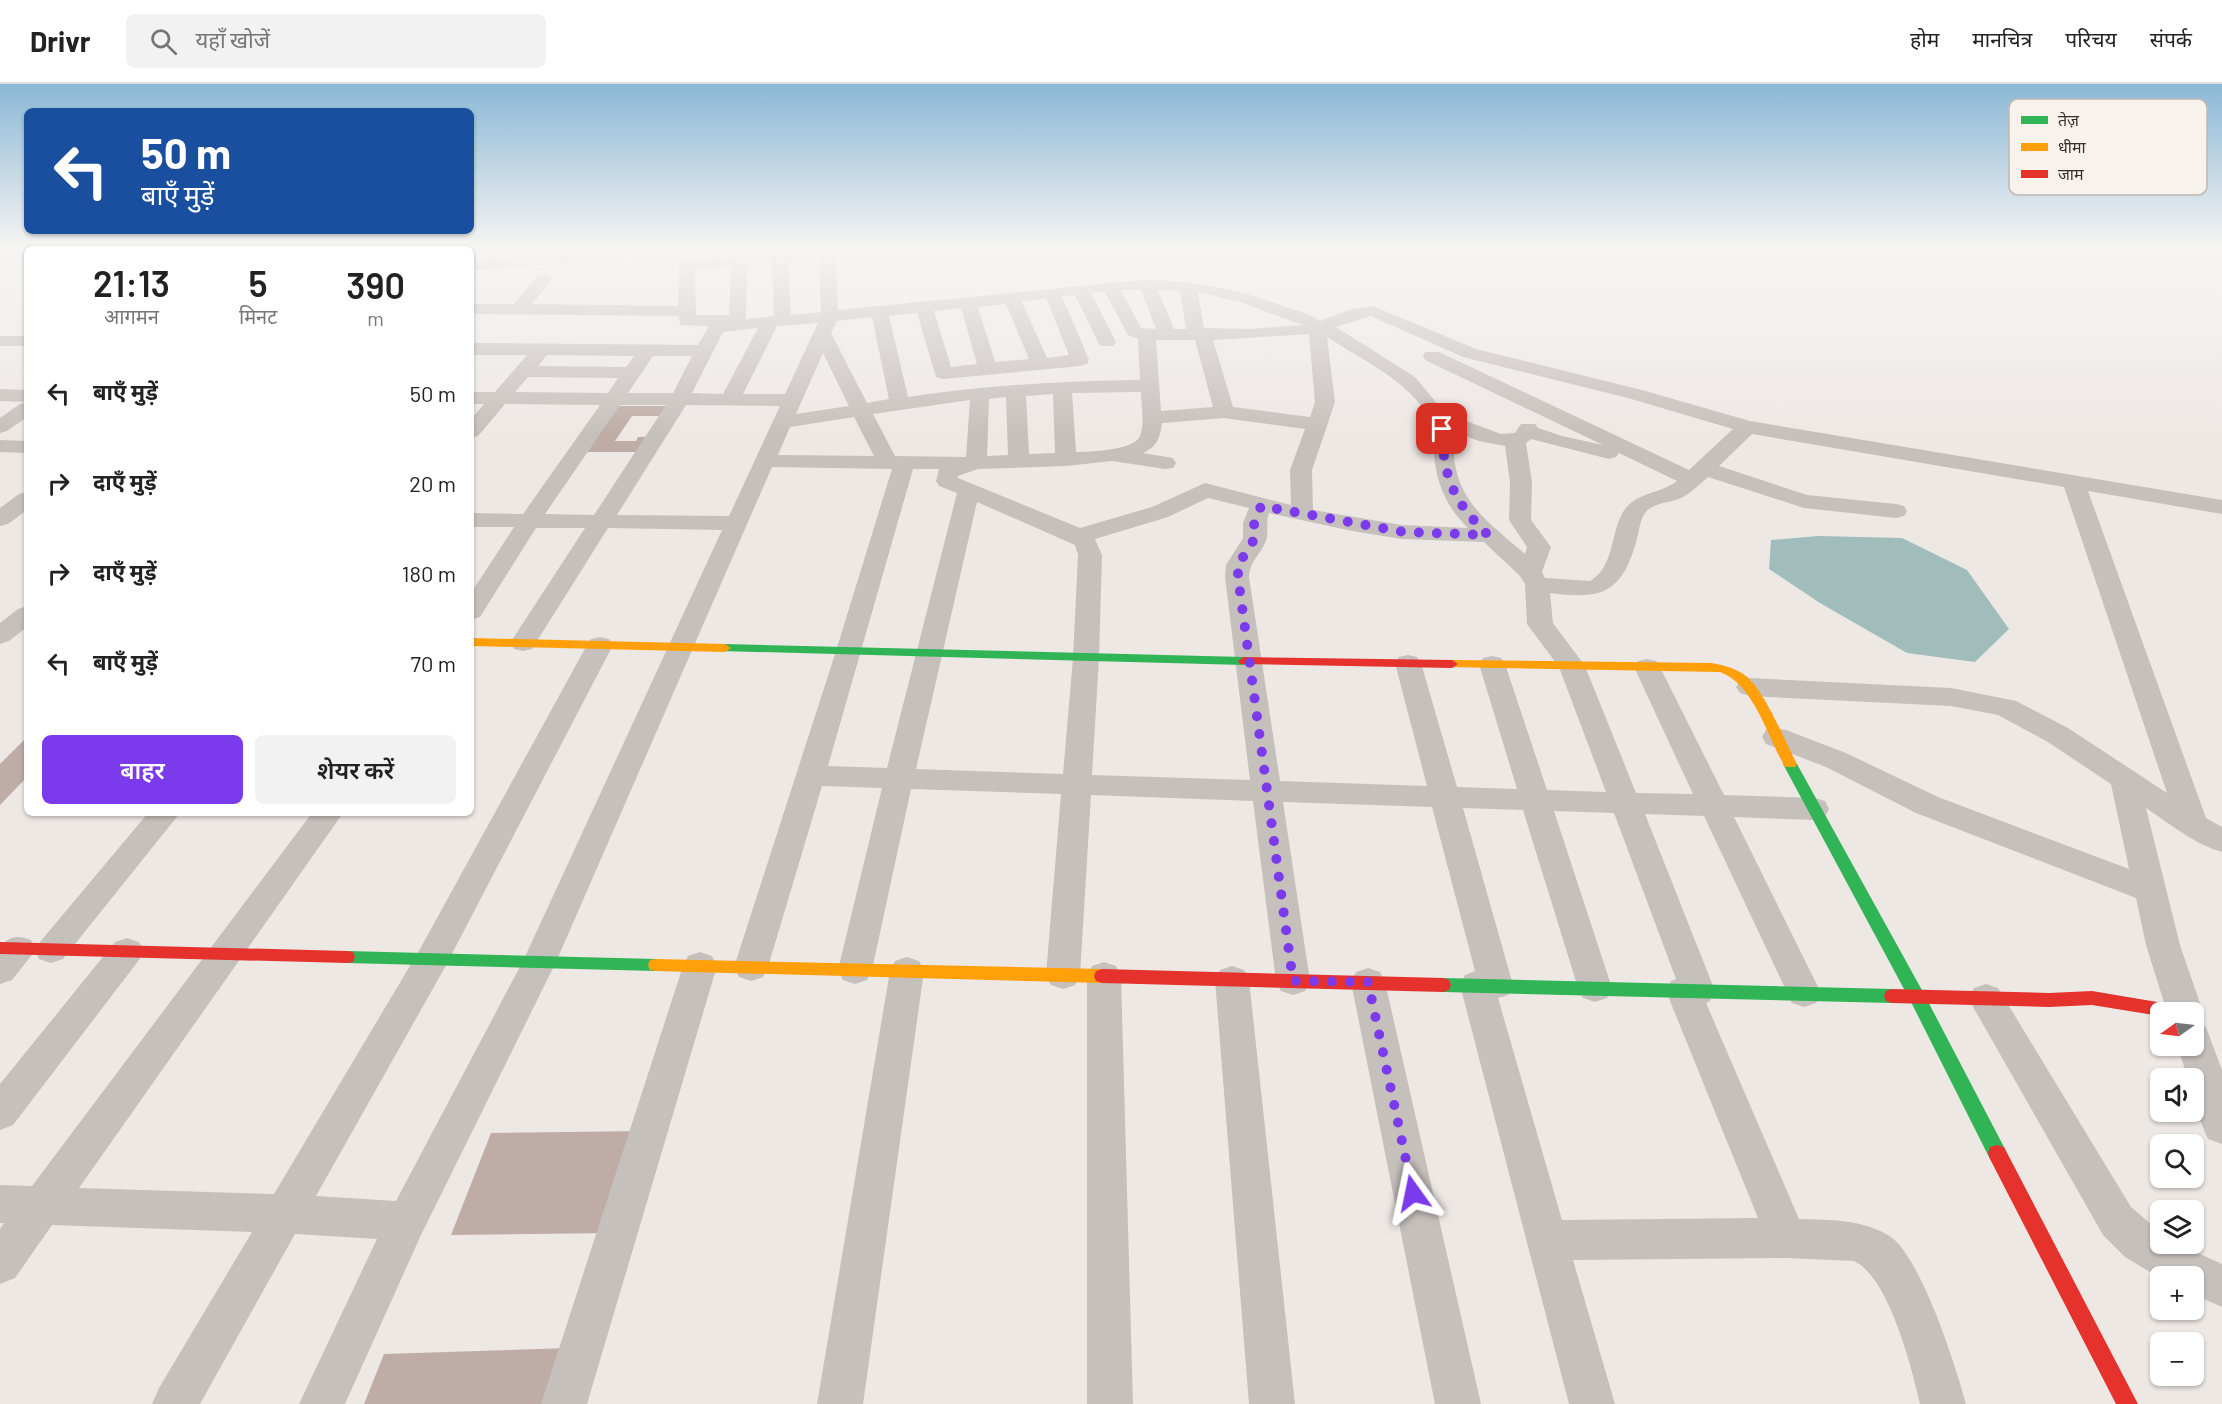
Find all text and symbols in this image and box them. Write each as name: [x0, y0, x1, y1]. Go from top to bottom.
search box: [126, 14, 546, 68]
text: Drivr: [30, 24, 90, 58]
icon: search: [147, 25, 180, 58]
text: यहाँ खोजें: [195, 26, 270, 52]
text: होम: [1910, 26, 1939, 51]
text: मानचित्र: [1972, 26, 2032, 51]
text: परिचय: [2065, 26, 2117, 51]
text: संपर्क: [2150, 26, 2192, 51]
legend: [2009, 99, 2207, 195]
text: तेज़: [2058, 110, 2080, 129]
text: 50 m: [141, 127, 231, 177]
icon: left: [42, 132, 120, 210]
text: धीमा: [2058, 137, 2087, 156]
text: जाम: [2058, 164, 2084, 183]
text: बाएँ मुड़ें: [141, 178, 214, 210]
text: 21:13: [93, 261, 170, 304]
text: 5: [249, 261, 268, 304]
text: 390: [346, 263, 405, 306]
text: आगमन: [104, 304, 159, 328]
text: मिनट: [239, 304, 277, 328]
text: m: [367, 306, 384, 330]
icon: left: [42, 377, 75, 410]
text: बाएँ मुड़ें: [93, 378, 158, 404]
text: 50 m: [410, 380, 456, 406]
pin: [1416, 403, 1467, 454]
icon: arrive: [1425, 412, 1458, 445]
icon: right: [42, 467, 75, 500]
text: दाएँ मुड़ें: [93, 468, 156, 494]
text: 20 m: [409, 470, 456, 496]
icon: right: [42, 557, 75, 590]
text: दाएँ मुड़ें: [93, 558, 156, 584]
text: 180 m: [402, 560, 456, 586]
icon: left: [42, 647, 75, 680]
text: बाएँ मुड़ें: [93, 648, 158, 674]
text: 70 m: [411, 650, 456, 676]
button: बाहर: [42, 735, 243, 804]
button: शेयर करें: [255, 735, 456, 804]
north arrow: [2150, 1002, 2204, 1056]
map controls: [2150, 1002, 2204, 1386]
button: sound: [2150, 1068, 2204, 1122]
button: search: [2150, 1134, 2204, 1188]
position arrow: [1381, 1161, 1445, 1225]
button: layers: [2150, 1200, 2204, 1254]
button: +: [2150, 1266, 2204, 1320]
button: −: [2150, 1332, 2204, 1386]

